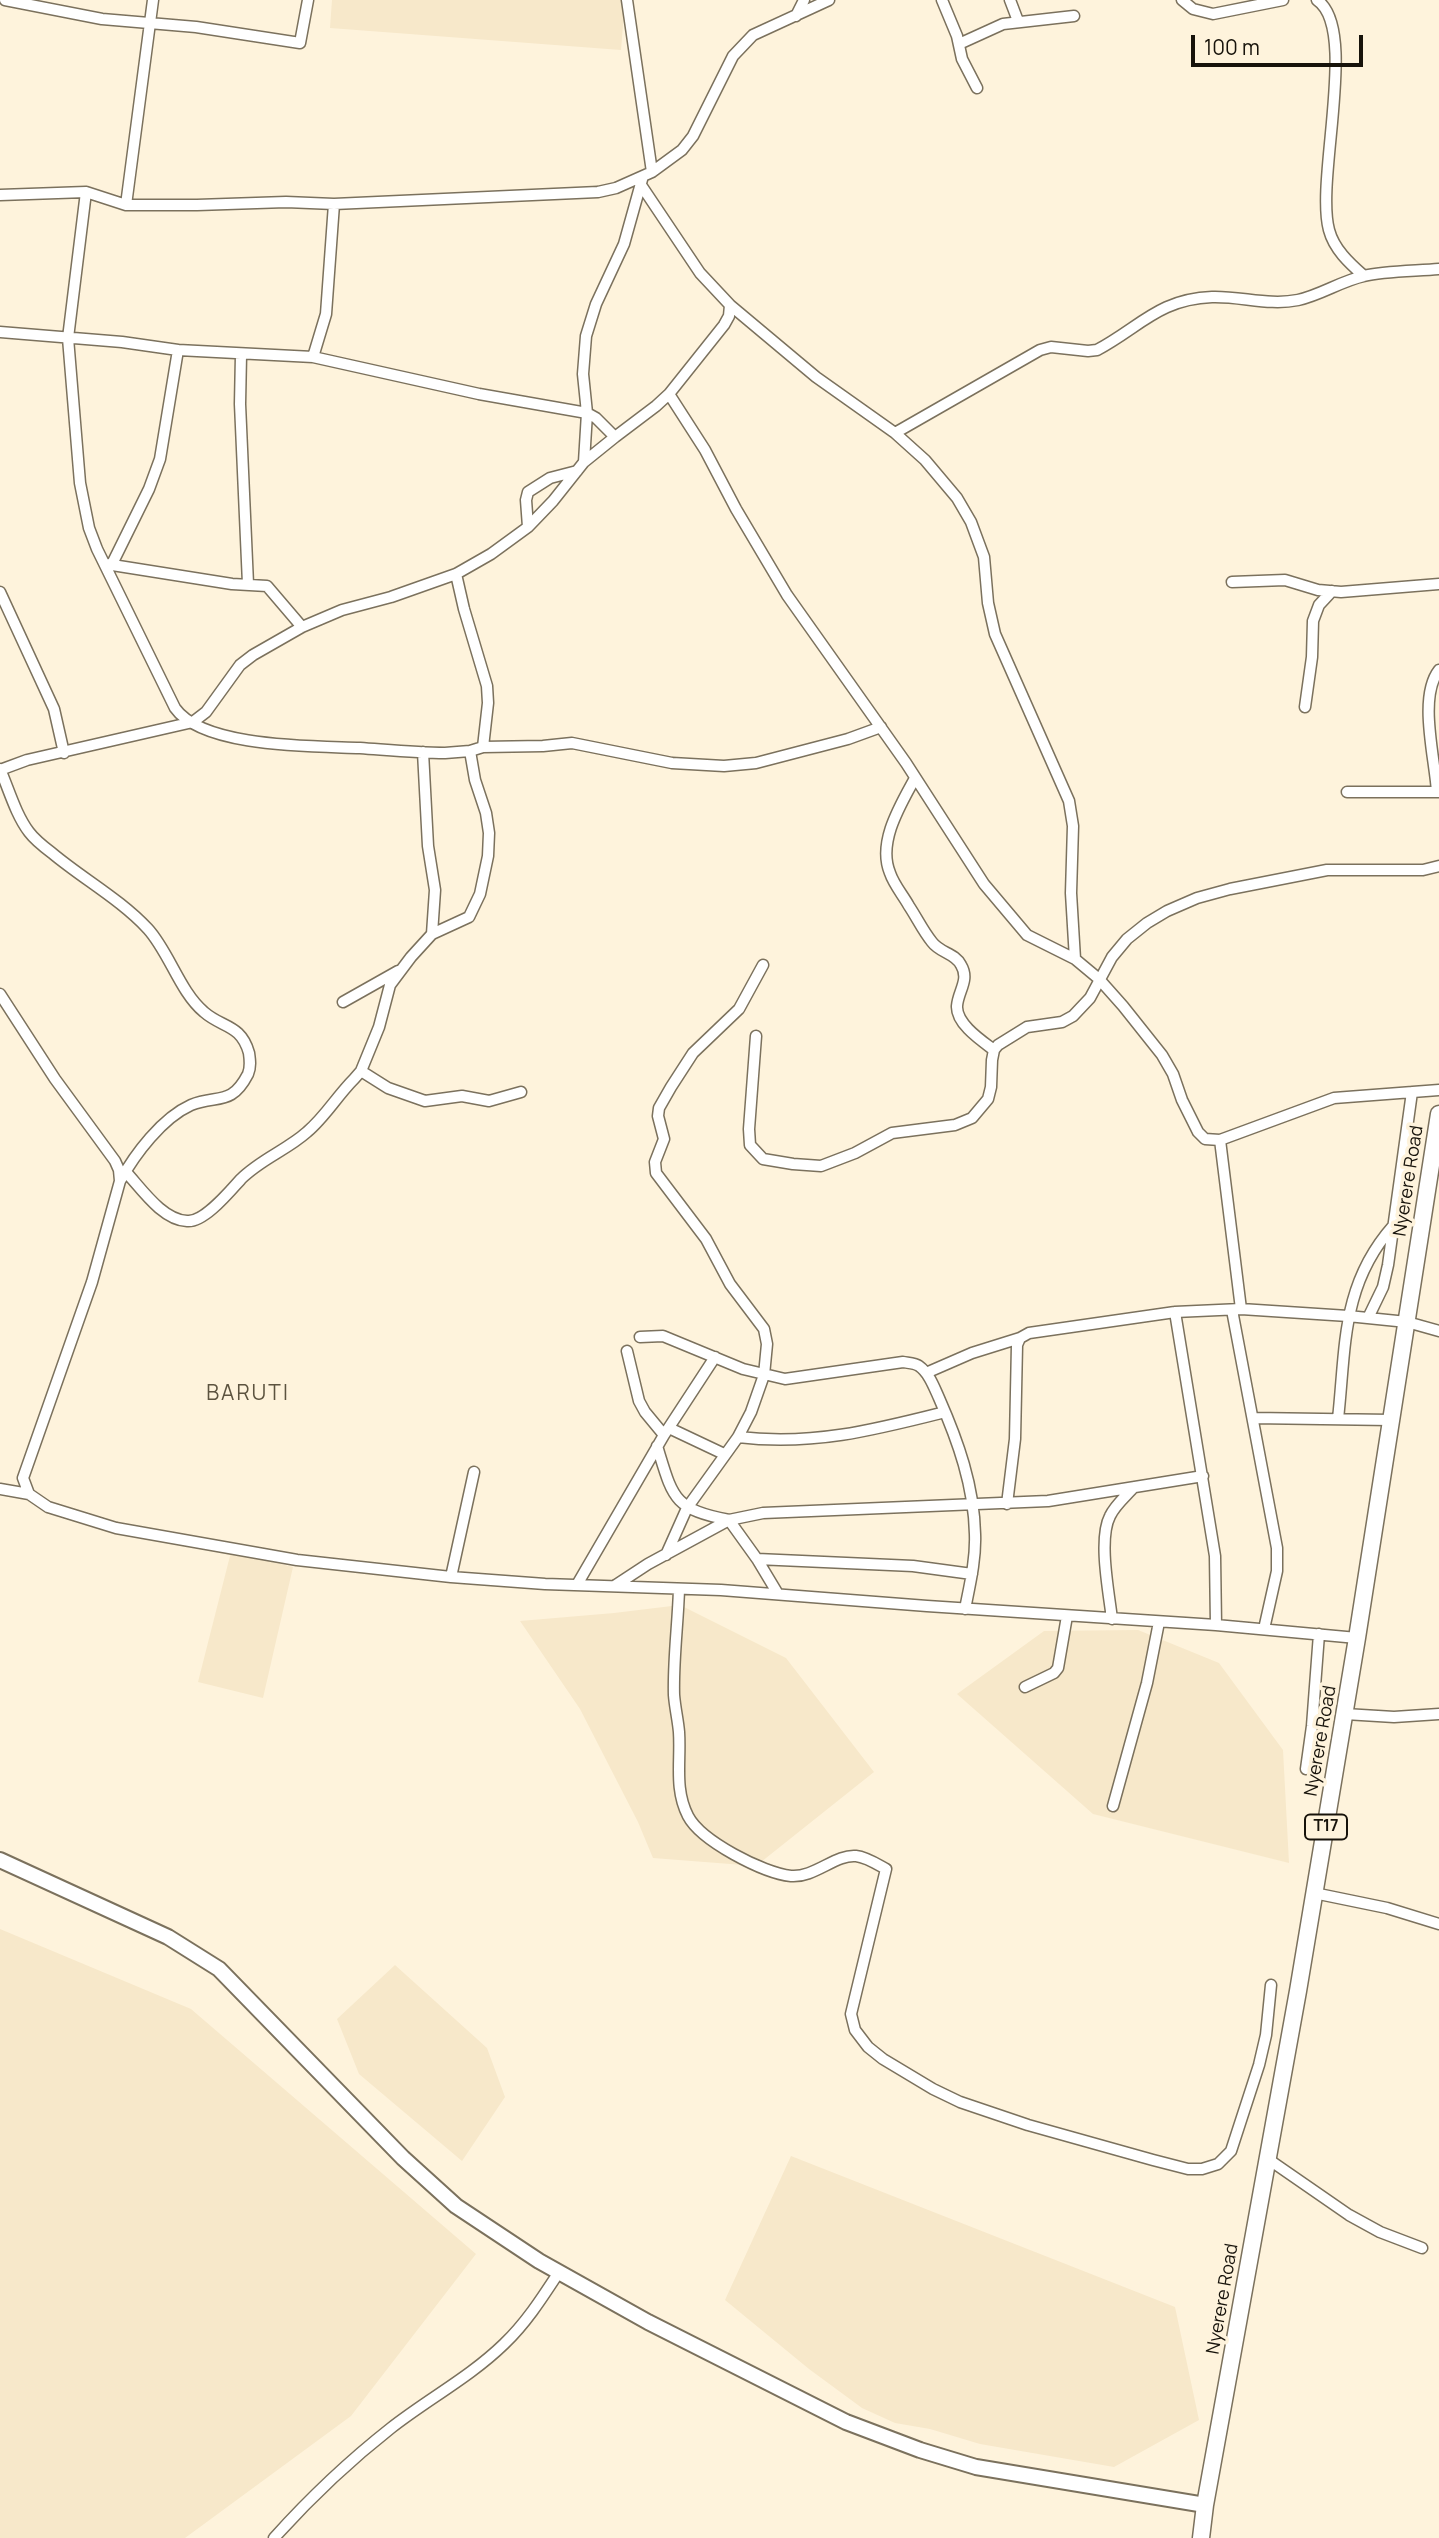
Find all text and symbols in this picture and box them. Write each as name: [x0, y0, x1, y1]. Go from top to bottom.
scale bar: [1194, 21, 1366, 65]
text: 100 m: [1204, 33, 1260, 61]
street label: Nyerere Road: [1390, 1124, 1428, 1238]
district label: BARUTI: [207, 1381, 289, 1407]
street label: Nyerere Road: [1301, 1684, 1341, 1798]
road number: T17: [1305, 1814, 1347, 1840]
street label: Nyerere Road: [1203, 2242, 1243, 2356]

